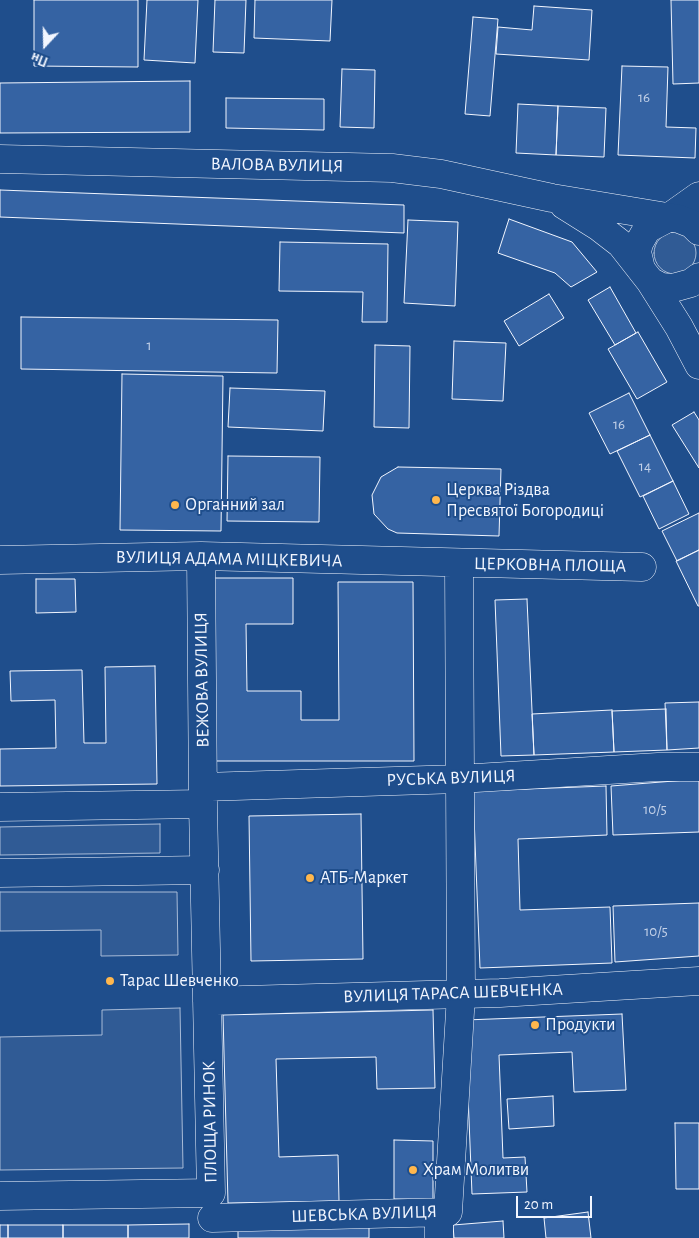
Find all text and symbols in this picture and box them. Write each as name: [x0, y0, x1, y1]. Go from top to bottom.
north arrow: [20, 20, 70, 70]
text: Пн: [29, 49, 50, 69]
house number: 16: [638, 88, 650, 106]
street label: ВАЛОВА ВУЛИЦЯ: [210, 153, 344, 177]
house number: 1: [146, 336, 152, 354]
house number: 16: [613, 415, 625, 433]
house number: 14: [639, 457, 651, 475]
place label: Церква Різдва Пресвятої Богородиці: [446, 479, 604, 522]
place label: Органний зал: [185, 494, 285, 516]
marker: Церква Різдва Пресвятої Богородиці: [430, 494, 442, 506]
marker: Органний зал: [169, 499, 181, 511]
street label: ВУЛИЦЯ АДАМА МІЦКЕВИЧА: [115, 546, 343, 572]
street label: ЦЕРКОВНА ПЛОЩА: [474, 553, 626, 577]
street label: ВЕЖОВА ВУЛИЦЯ: [190, 612, 214, 748]
street label: РУСЬКА ВУЛИЦЯ: [386, 765, 516, 791]
house number: 10/5: [643, 800, 667, 818]
place label: АТБ-Маркет: [320, 867, 408, 889]
marker: АТБ-Маркет: [304, 872, 316, 884]
house number: 10/5: [644, 922, 668, 940]
place label: Тарас Шевченко: [120, 970, 239, 992]
marker: Тарас Шевченко: [104, 975, 116, 987]
street label: ВУЛИЦЯ ТАРАСА ШЕВЧЕНКА: [343, 978, 563, 1008]
place label: Продукти: [545, 1014, 615, 1036]
marker: Продукти: [529, 1019, 541, 1031]
street label: ПЛОЩА РИНОК: [198, 1061, 222, 1183]
place label: Храм Молитви: [423, 1159, 529, 1181]
marker: Храм Молитви: [407, 1164, 419, 1176]
scale bar: [519, 1186, 595, 1218]
text: 20 m: [524, 1197, 553, 1212]
street label: ШЕВСЬКА ВУЛИЦЯ: [291, 1201, 437, 1227]

